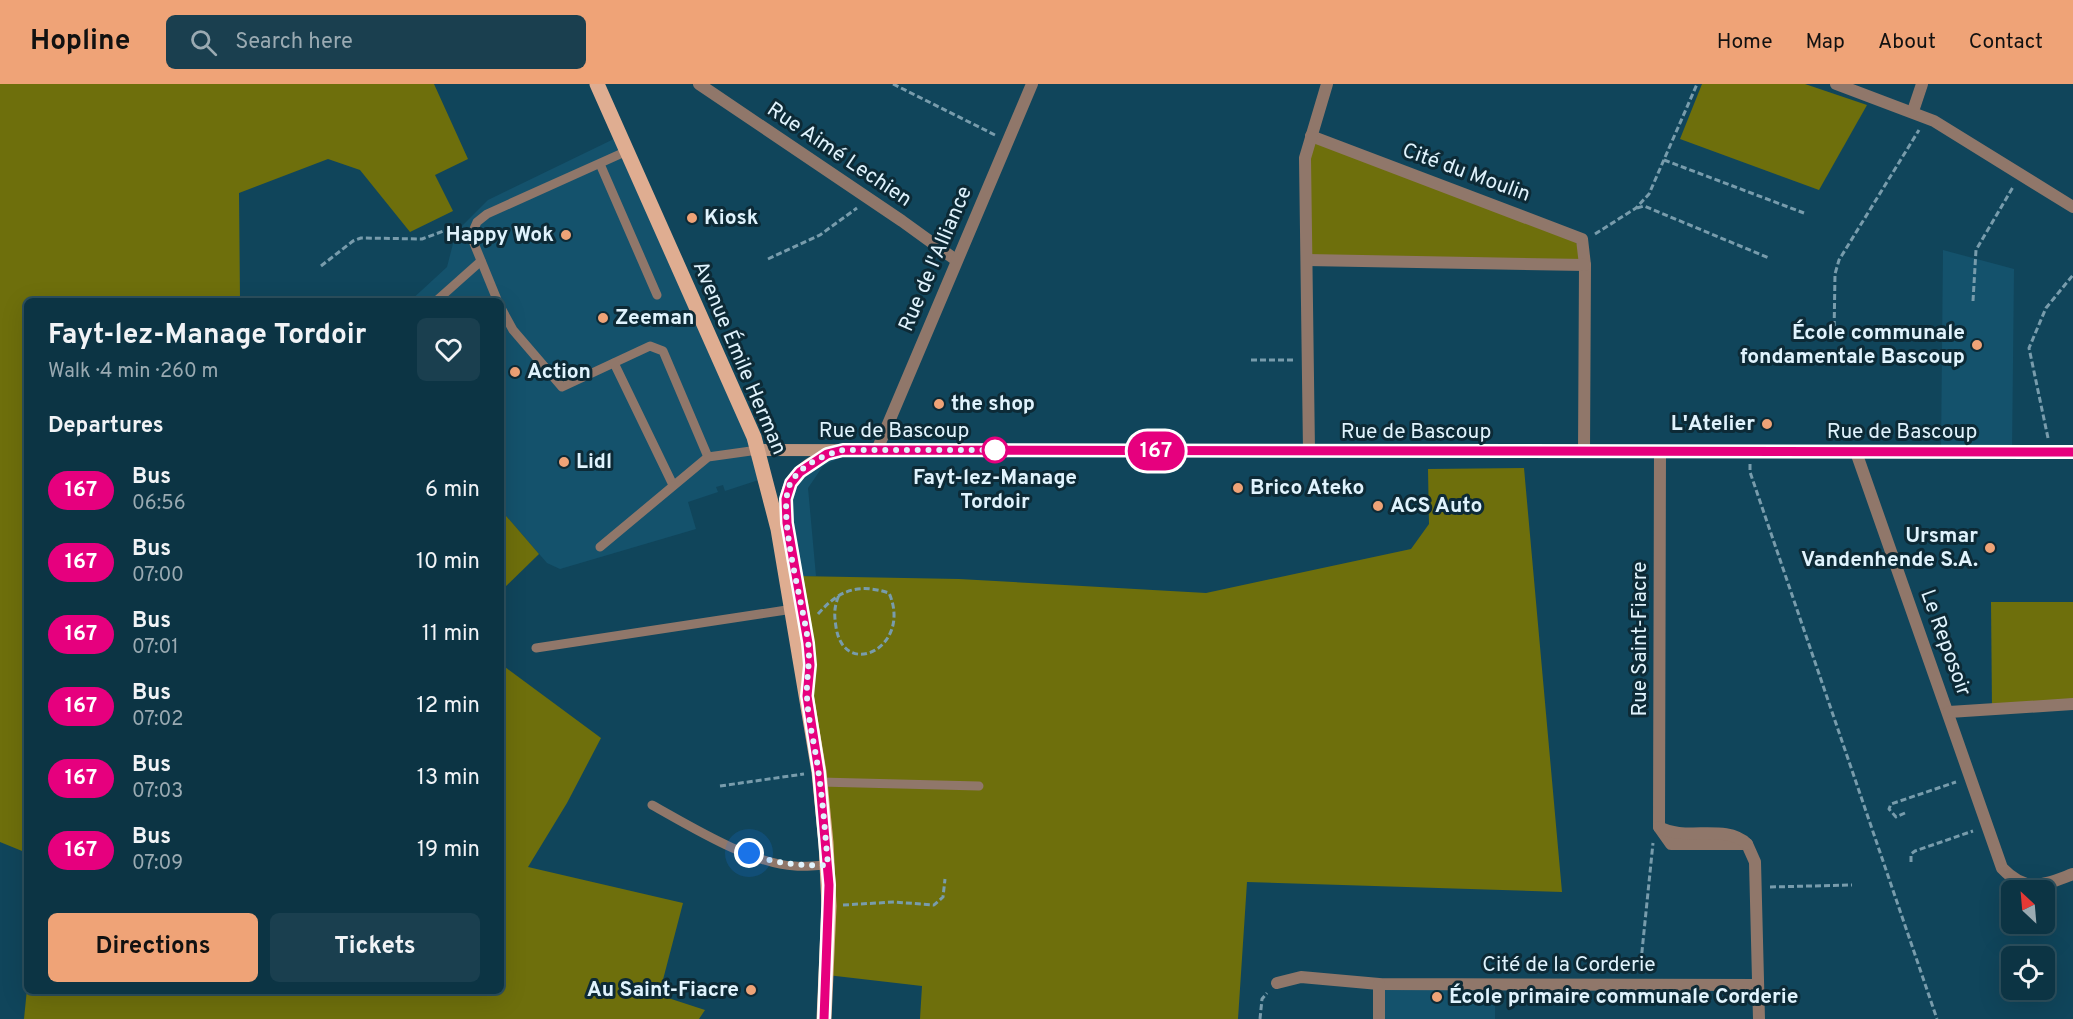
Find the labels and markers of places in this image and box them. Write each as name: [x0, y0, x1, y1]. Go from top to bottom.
place label: Kiosk: [704, 205, 759, 232]
marker: Kiosk: [685, 211, 699, 225]
place label: Happy Wok: [445, 222, 554, 249]
marker: Happy Wok: [559, 228, 573, 242]
place label: Zeeman: [615, 305, 695, 332]
marker: Zeeman: [596, 311, 610, 325]
place label: École communale fondamentale Bascoup: [1740, 319, 1965, 371]
marker: École communale fondamentale Bascoup: [1970, 338, 1984, 352]
place label: Action: [527, 359, 591, 386]
marker: Action: [508, 365, 522, 379]
place label: the shop: [951, 391, 1035, 418]
marker: the shop: [932, 397, 946, 411]
place label: L'Atelier: [1671, 411, 1755, 438]
marker: L'Atelier: [1760, 417, 1774, 431]
marker: Fayt-lez-Manage Tordoir: [982, 437, 1008, 463]
place label: Lidl: [576, 449, 612, 476]
marker: Lidl: [557, 455, 571, 469]
place label: Fayt-lez-Manage Tordoir: [913, 465, 1077, 516]
place label: Brico Ateko: [1250, 475, 1364, 502]
marker: Brico Ateko: [1231, 481, 1245, 495]
place label: ACS Auto: [1390, 493, 1482, 520]
marker: ACS Auto: [1371, 499, 1385, 513]
place label: Ursmar Vandenhende S.A.: [1801, 523, 1978, 574]
marker: Ursmar Vandenhende S.A.: [1983, 541, 1997, 555]
place label: Au Saint-Fiacre: [587, 977, 739, 1004]
marker: Au Saint-Fiacre: [744, 983, 758, 997]
place label: École primaire communale Corderie: [1449, 983, 1798, 1011]
marker: École primaire communale Corderie: [1430, 990, 1444, 1004]

